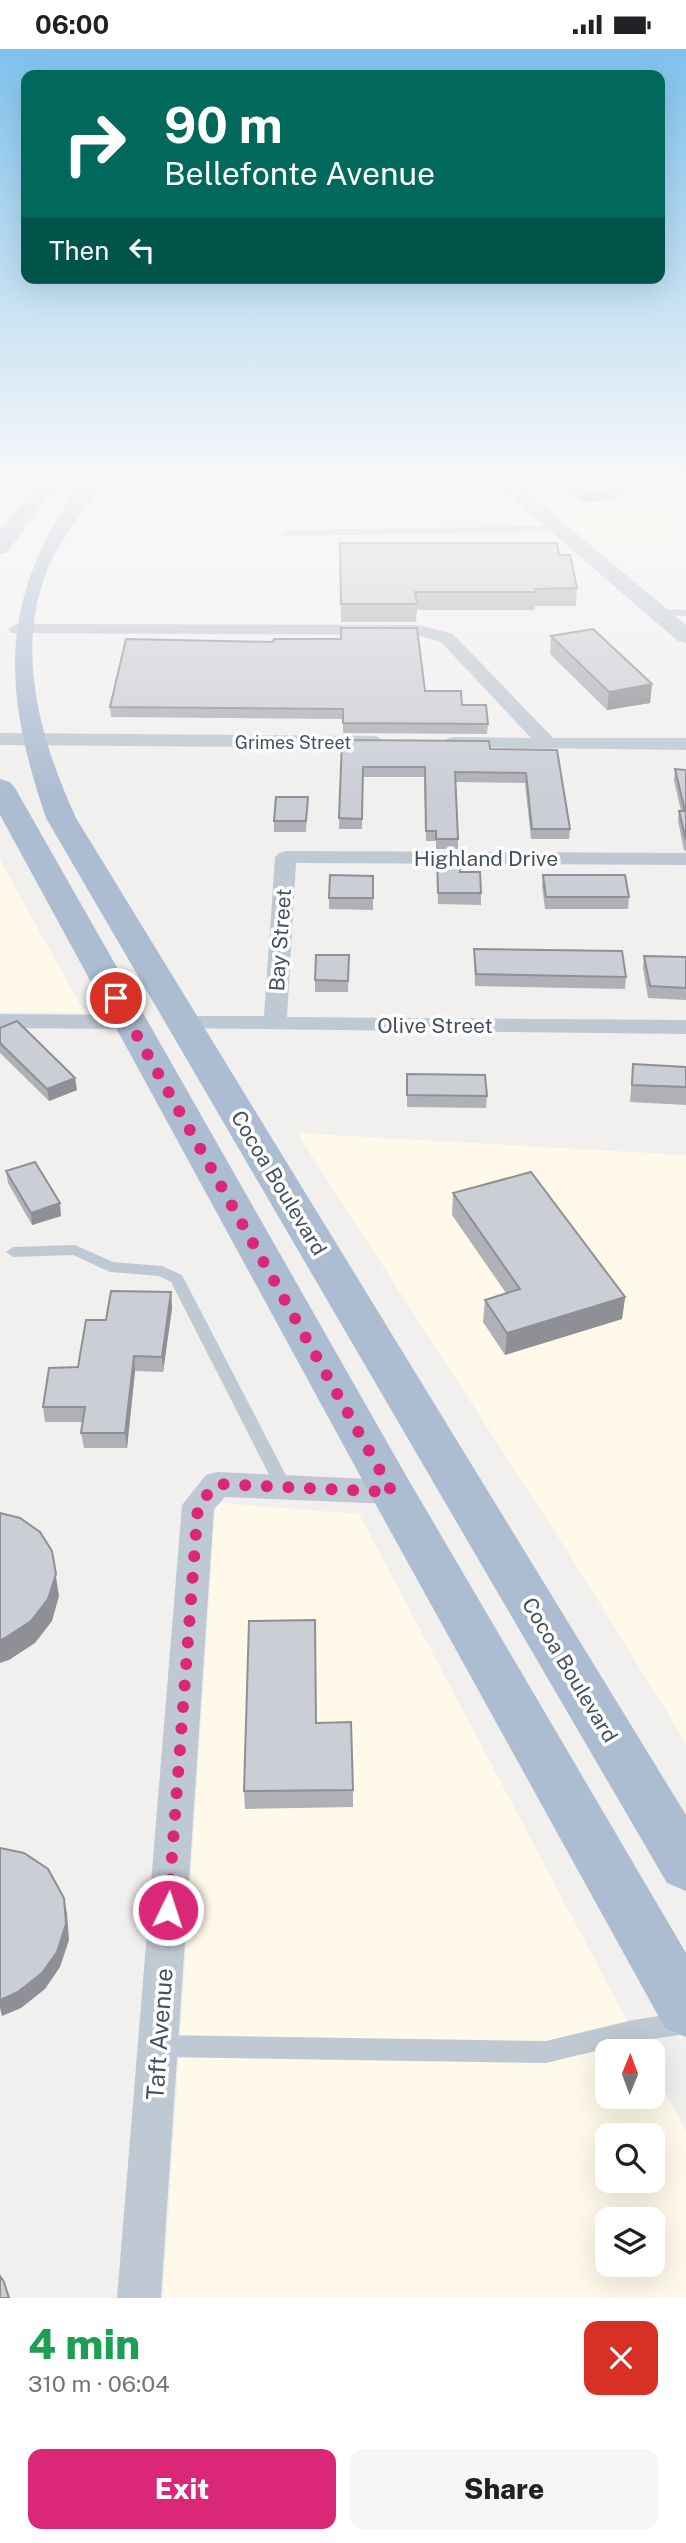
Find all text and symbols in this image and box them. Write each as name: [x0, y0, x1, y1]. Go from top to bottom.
text: 06:00: [35, 9, 109, 40]
text: 90 m: [164, 96, 283, 154]
icon: right: [49, 98, 140, 189]
text: Bellefonte Avenue: [164, 155, 435, 192]
icon: left: [123, 231, 161, 269]
text: Then: [49, 235, 109, 266]
street label: Grimes Street: [235, 732, 351, 753]
street label: Highland Drive: [414, 846, 558, 871]
street label: Bay Street: [264, 888, 296, 992]
pin: [86, 968, 146, 1028]
icon: arrive: [97, 979, 135, 1017]
street label: Olive Street: [377, 1013, 493, 1038]
street label: Cocoa Boulevard: [226, 1106, 332, 1260]
street label: Cocoa Boulevard: [517, 1593, 623, 1747]
position arrow: [131, 1873, 205, 1947]
street label: Taft Avenue: [140, 1967, 178, 2101]
north arrow: [595, 2039, 665, 2109]
map controls: [595, 2039, 665, 2277]
button: search: [595, 2123, 665, 2193]
button: layers: [595, 2207, 665, 2277]
text: 4 min: [28, 2319, 140, 2368]
button: close: [584, 2321, 658, 2395]
text: 310 m · 06:04: [28, 2370, 170, 2397]
button: Exit: [28, 2449, 336, 2529]
button: Share: [350, 2449, 658, 2529]

